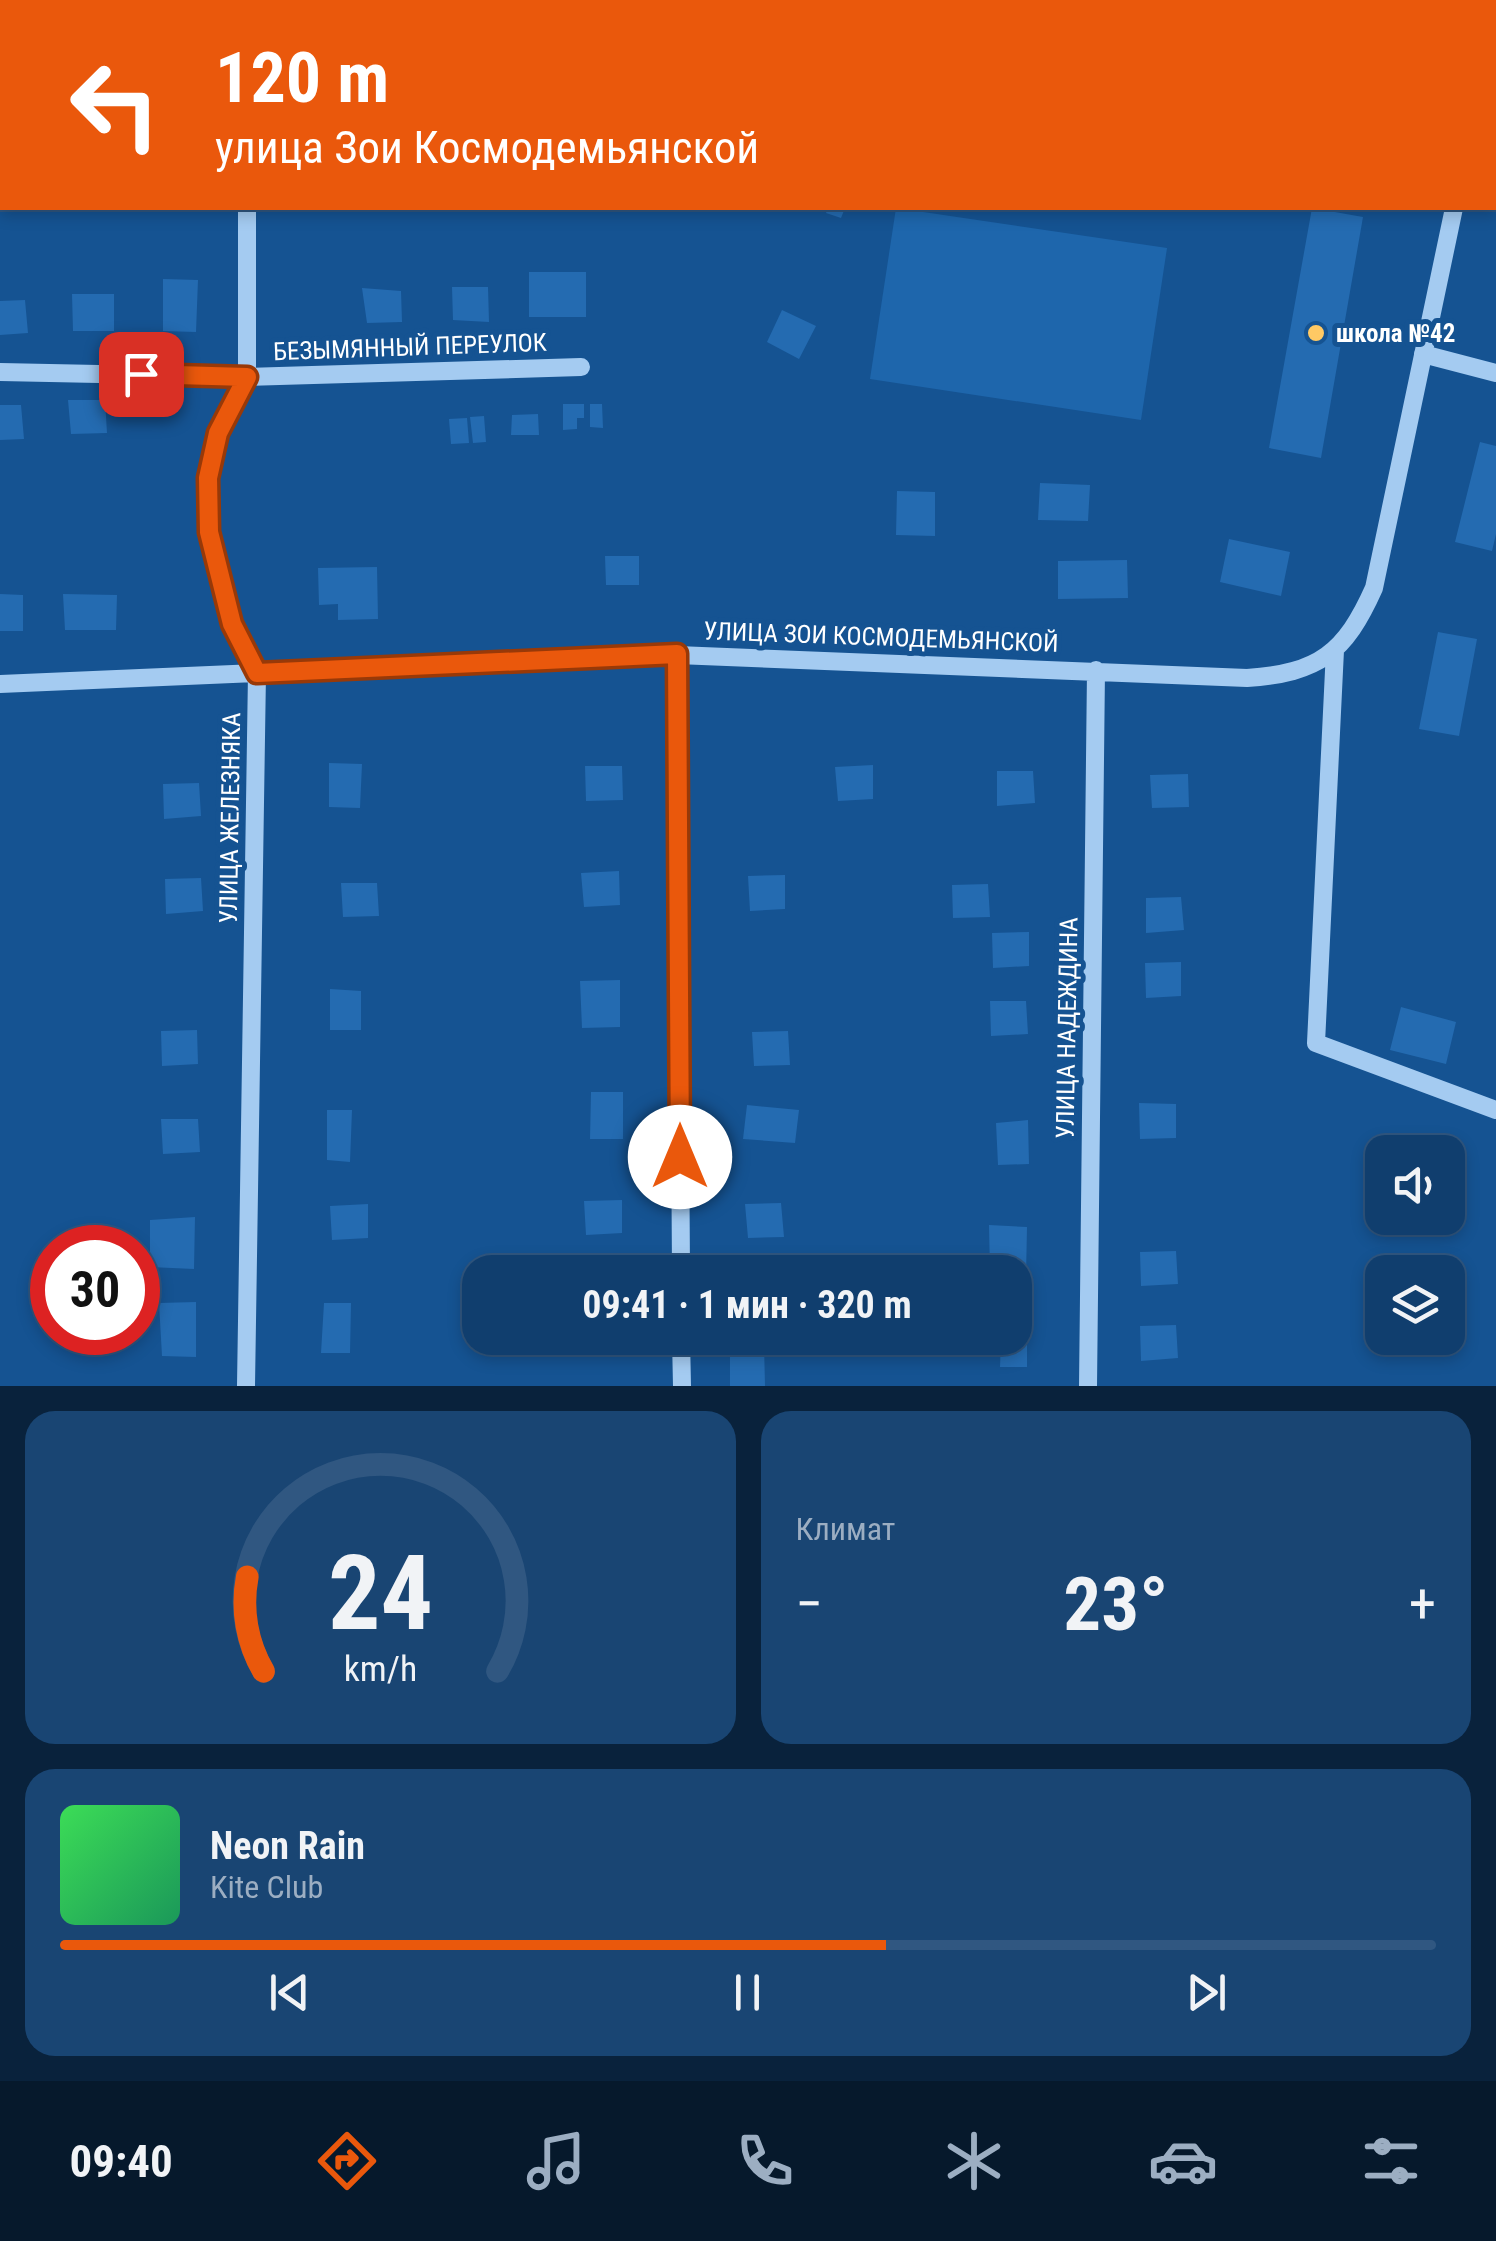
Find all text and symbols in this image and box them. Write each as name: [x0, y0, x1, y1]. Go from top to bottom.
text: 120 m: [215, 37, 389, 119]
icon: left: [50, 40, 180, 170]
text: улица Зои Космодемьянской: [215, 121, 759, 174]
place label: школа №42: [1336, 319, 1455, 348]
marker: школа №42: [1305, 322, 1327, 344]
street label: БЕЗЫМЯННЫЙ ПЕРЕУЛОК: [273, 328, 547, 366]
pin: [99, 332, 184, 417]
icon: arrive: [114, 347, 169, 402]
street label: УЛИЦА ЗОИ КОСМОДЕМЬЯНСКОЙ: [703, 616, 1059, 658]
street label: УЛИЦА ЖЕЛЕЗНЯКА: [214, 712, 246, 924]
street label: УЛИЦА НАДЕЖДИНА: [1051, 917, 1083, 1139]
position arrow: [628, 1105, 732, 1209]
map controls: [1365, 1135, 1465, 1355]
button: sound: [1365, 1135, 1465, 1235]
speed limit sign: 30: [30, 1225, 160, 1355]
button: layers: [1365, 1255, 1465, 1355]
text: 09:41 · 1 мин · 320 m: [582, 1283, 912, 1327]
text: Климат: [796, 1510, 895, 1548]
text: 24: [328, 1533, 433, 1654]
text: 23°: [1063, 1560, 1168, 1648]
text: −: [796, 1572, 823, 1636]
text: +: [1409, 1572, 1436, 1636]
text: km/h: [343, 1648, 417, 1690]
text: Neon Rain: [210, 1824, 365, 1868]
text: Kite Club: [210, 1868, 323, 1906]
icon: previous: [262, 1965, 317, 2020]
icon: pause: [720, 1965, 775, 2020]
icon: next: [1179, 1965, 1234, 2020]
icon: directions: [312, 2126, 382, 2196]
icon: music: [521, 2126, 591, 2196]
icon: phone: [730, 2126, 800, 2196]
icon: climate: [939, 2126, 1009, 2196]
icon: car: [1148, 2126, 1218, 2196]
icon: filters: [1356, 2126, 1426, 2196]
text: 09:40: [69, 2135, 173, 2188]

